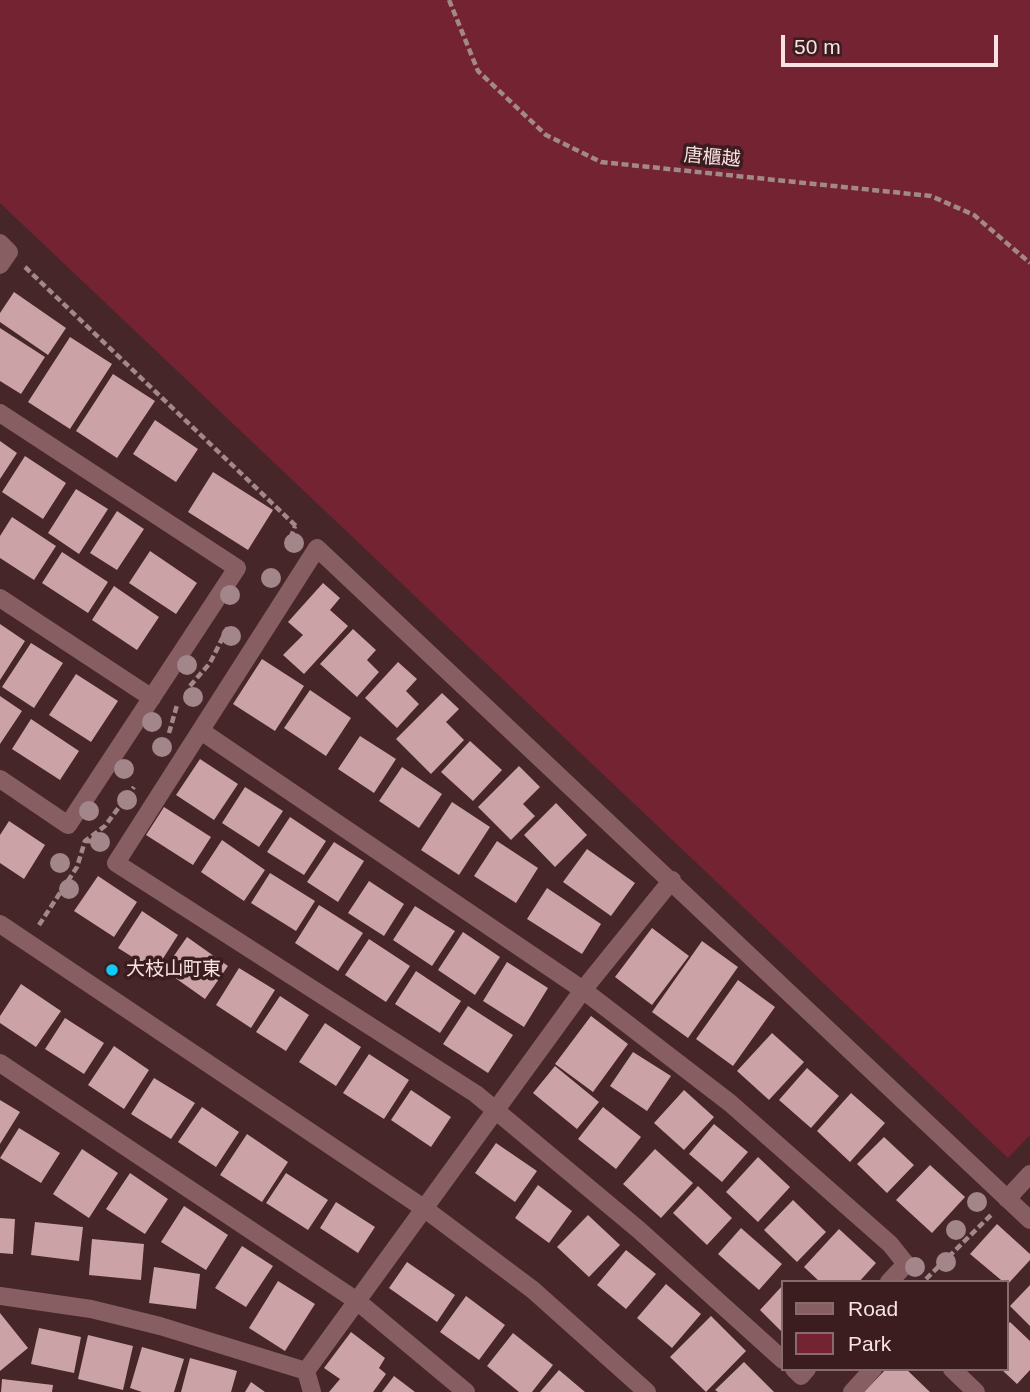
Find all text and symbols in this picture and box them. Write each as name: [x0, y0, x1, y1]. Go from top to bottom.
scale bar: [785, 21, 1002, 65]
text: 50 m: [794, 35, 841, 58]
street label: 唐櫃越: [683, 144, 741, 172]
place label: 大枝山町東: [126, 959, 221, 981]
marker: 大枝山町東: [104, 962, 120, 978]
legend: [782, 1280, 1009, 1371]
text: Road: [848, 1297, 898, 1320]
text: Park: [848, 1332, 891, 1355]

